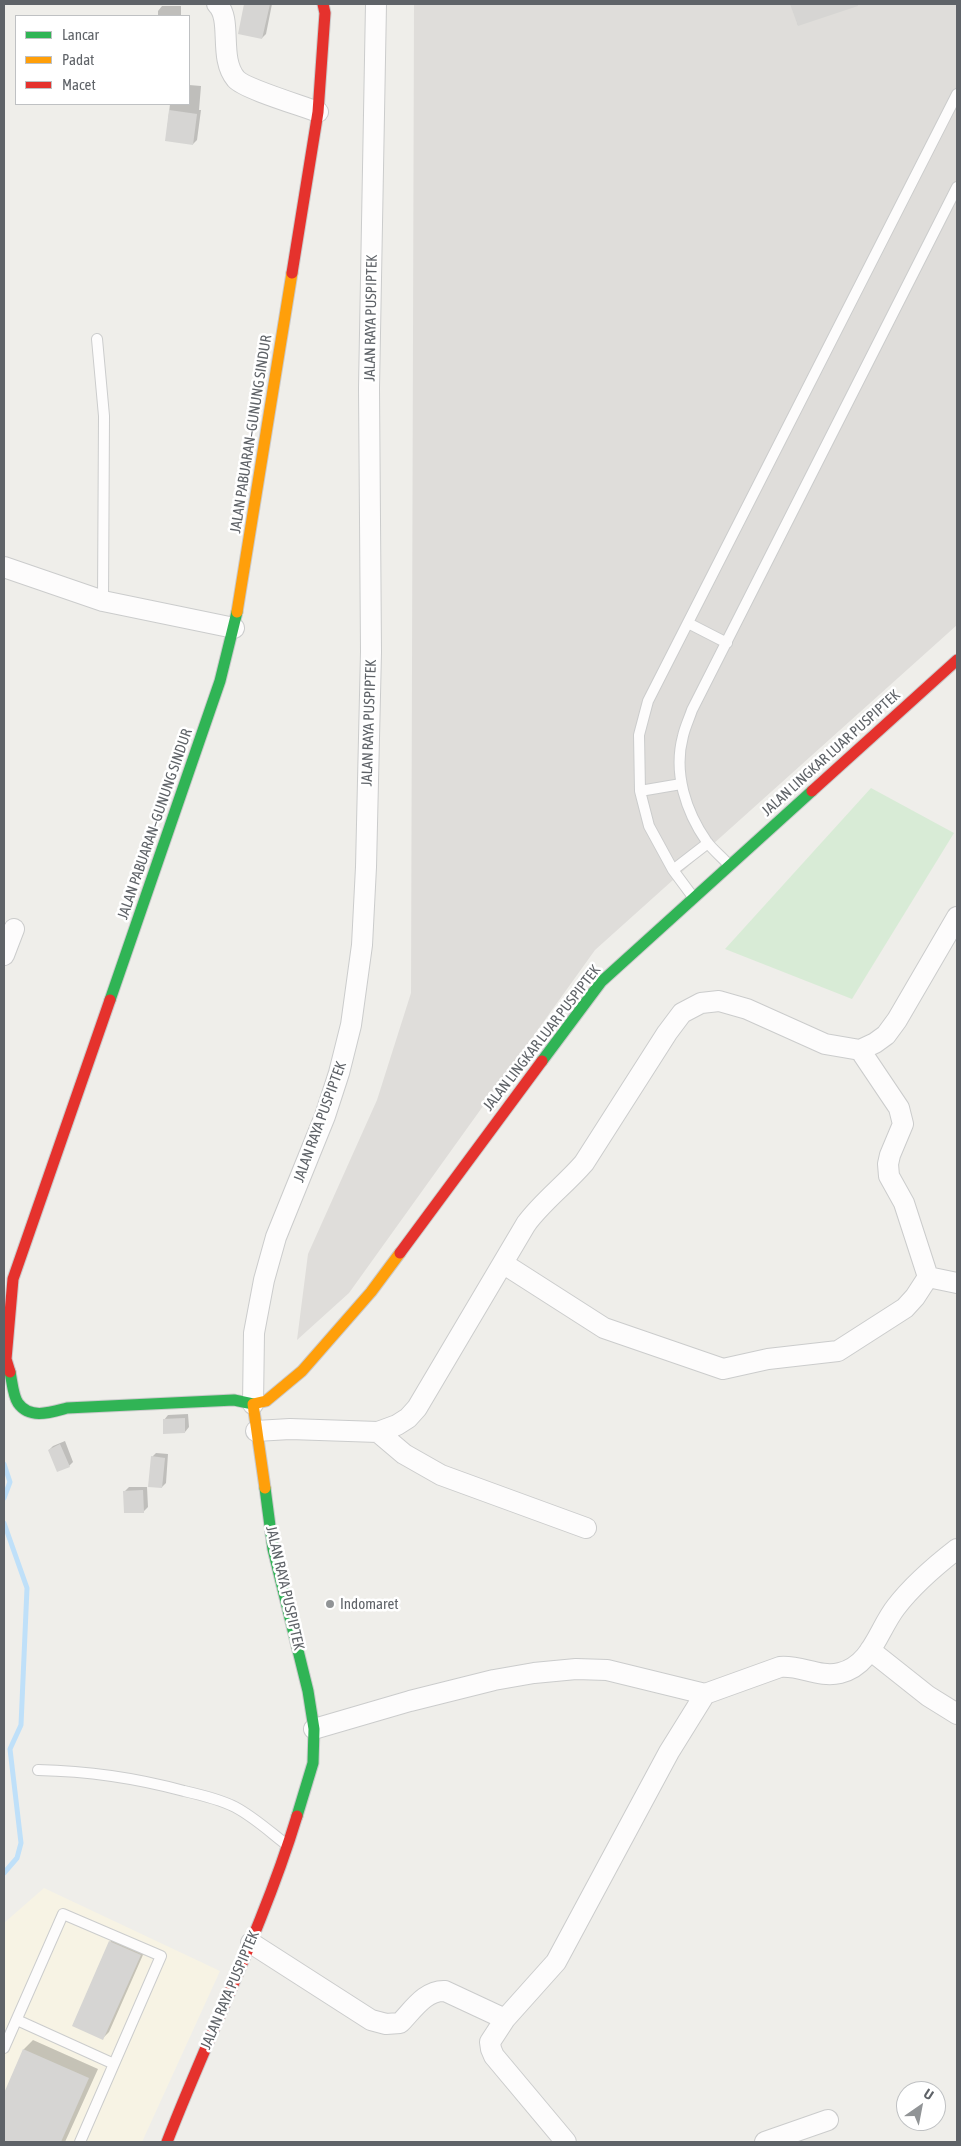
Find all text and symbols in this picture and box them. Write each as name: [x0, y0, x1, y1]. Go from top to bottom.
legend: [15, 15, 190, 105]
text: Lancar: [62, 26, 99, 43]
text: Padat: [62, 51, 94, 68]
text: Macet: [62, 76, 96, 93]
street label: JALAN RAYA PUSPIPTEK: [361, 254, 381, 382]
street label: JALAN PABUARAN–GUNUNG SINDUR: [226, 334, 276, 534]
street label: JALAN RAYA PUSPIPTEK: [358, 659, 380, 787]
street label: JALAN LINGKAR LUAR PUSPIPTEK: [758, 686, 904, 820]
street label: JALAN PABUARAN–GUNUNG SINDUR: [114, 726, 196, 922]
street label: JALAN LINGKAR LUAR PUSPIPTEK: [480, 962, 604, 1114]
street label: JALAN RAYA PUSPIPTEK: [290, 1059, 350, 1185]
street label: JALAN RAYA PUSPIPTEK: [262, 1524, 308, 1652]
place label: Indomaret: [340, 1595, 399, 1613]
marker: Indomaret: [324, 1598, 336, 1610]
street label: JALAN RAYA PUSPIPTEK: [197, 1928, 263, 2052]
north arrow: [896, 2081, 946, 2131]
text: U: [921, 2085, 936, 2103]

